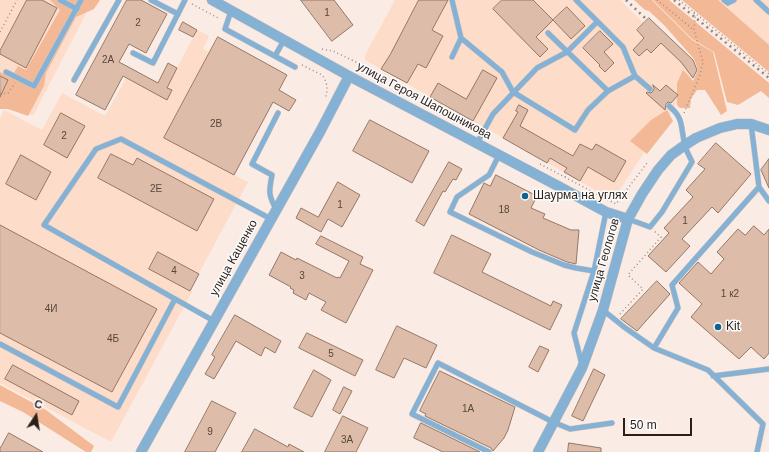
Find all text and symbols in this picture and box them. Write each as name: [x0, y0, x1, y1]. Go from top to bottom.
house number: 1: [324, 7, 330, 19]
house number: 2: [135, 17, 141, 29]
house number: 2А: [102, 54, 114, 66]
street label: улица Героя Шапошникова: [354, 59, 494, 143]
house number: 2В: [210, 118, 222, 130]
house number: 2: [61, 130, 67, 142]
house number: 2Е: [150, 183, 162, 195]
place label: Шаурма на углях: [533, 189, 628, 203]
marker: Шаурма на углях: [520, 191, 530, 201]
house number: 1: [337, 199, 343, 211]
house number: 18: [498, 204, 510, 216]
house number: 1: [682, 215, 688, 227]
street label: улица Кащенко: [207, 217, 261, 299]
street label: улица Геологов: [585, 217, 623, 303]
house number: 4: [171, 265, 177, 277]
house number: 3: [299, 270, 305, 282]
house number: 1 к2: [721, 288, 739, 300]
house number: 4И: [45, 303, 57, 315]
place label: Kit: [726, 320, 740, 334]
marker: Kit: [713, 322, 723, 332]
house number: 4Б: [107, 333, 119, 345]
house number: 5: [328, 348, 334, 360]
north arrow: [16, 396, 56, 436]
text: С: [33, 398, 44, 411]
house number: 1А: [462, 403, 474, 415]
scale bar: [625, 410, 694, 436]
text: 50 m: [630, 418, 657, 432]
house number: 9: [207, 426, 213, 438]
house number: 3А: [341, 434, 353, 446]

